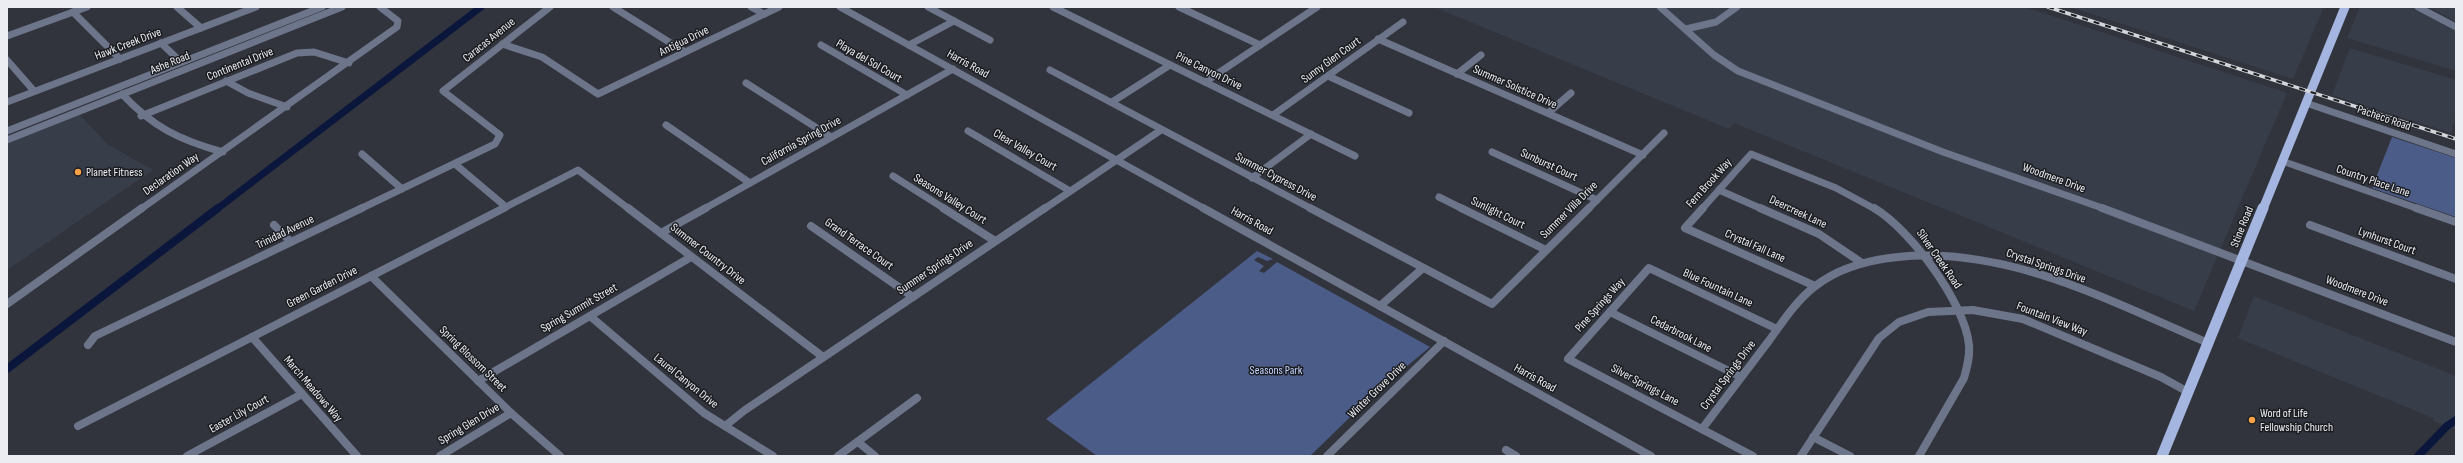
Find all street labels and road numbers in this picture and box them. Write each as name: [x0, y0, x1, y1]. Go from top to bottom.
street label: Caracas Avenue: [460, 14, 518, 66]
street label: Antigua Drive: [656, 22, 712, 60]
street label: Hawk Creek Drive: [93, 24, 164, 64]
street label: Sunny Glen Court: [1298, 33, 1364, 87]
street label: Playa del Sol Court: [833, 36, 905, 86]
street label: Continental Drive: [205, 44, 276, 84]
street label: Harris Road: [944, 46, 992, 82]
street label: Ashe Road: [147, 48, 192, 78]
street label: Pine Canyon Drive: [1173, 48, 1245, 94]
street label: Summer Solstice Drive: [1471, 62, 1560, 112]
street label: Pacheco Road: [2355, 102, 2413, 134]
street label: California Spring Drive: [758, 113, 844, 169]
street label: Clear Valley Court: [990, 126, 1060, 174]
street label: Sunburst Court: [1518, 145, 1580, 185]
street label: Declaration Way: [140, 149, 202, 199]
street label: Summer Cypress Drive: [1233, 149, 1320, 205]
street label: Fern Brook Way: [1683, 155, 1735, 211]
street label: Woodmere Drive: [2020, 160, 2088, 196]
street label: Country Place Lane: [2334, 161, 2412, 201]
street label: Seasons Valley Court: [911, 170, 990, 228]
street label: Summer Villa Drive: [1537, 178, 1601, 242]
street label: Deercreek Lane: [1767, 192, 1829, 232]
street label: Sunlight Court: [1468, 193, 1528, 233]
street label: Harris Road: [1228, 203, 1276, 239]
street label: Stine Road: [2227, 204, 2257, 250]
street label: Trinidad Avenue: [253, 211, 317, 253]
street label: Grand Terrace Court: [822, 215, 897, 273]
street label: Summer Country Drive: [667, 220, 749, 288]
street label: Lynhurst Court: [2356, 224, 2418, 258]
street label: Crystal Fall Lane: [1722, 226, 1788, 266]
street label: Silver Creek Road: [1913, 226, 1965, 292]
street label: Summer Springs Drive: [894, 236, 976, 298]
street label: Crystal Springs Drive: [2004, 245, 2088, 287]
street label: Green Garden Drive: [284, 263, 360, 311]
street label: Blue Fountain Lane: [1681, 265, 1756, 311]
street label: Woodmere Drive: [2323, 272, 2391, 310]
street label: Pine Springs Way: [1572, 275, 1628, 335]
street label: Spring Summit Street: [538, 280, 620, 336]
street label: Fountain View Way: [2014, 299, 2090, 340]
street label: Cedarbrook Lane: [1648, 312, 1715, 356]
street label: Spring Blossom Street: [436, 323, 510, 395]
street label: Crystal Springs Drive: [1697, 337, 1759, 413]
street label: Laurel Canyon Drive: [651, 350, 722, 412]
street label: March Meadows Way: [280, 353, 346, 425]
street label: Winter Grove Drive: [1345, 358, 1409, 422]
street label: Harris Road: [1511, 360, 1559, 396]
street label: Silver Springs Lane: [1608, 361, 1682, 409]
street label: Easter Lily Court: [207, 391, 272, 437]
street label: Spring Glen Drive: [436, 400, 502, 448]

